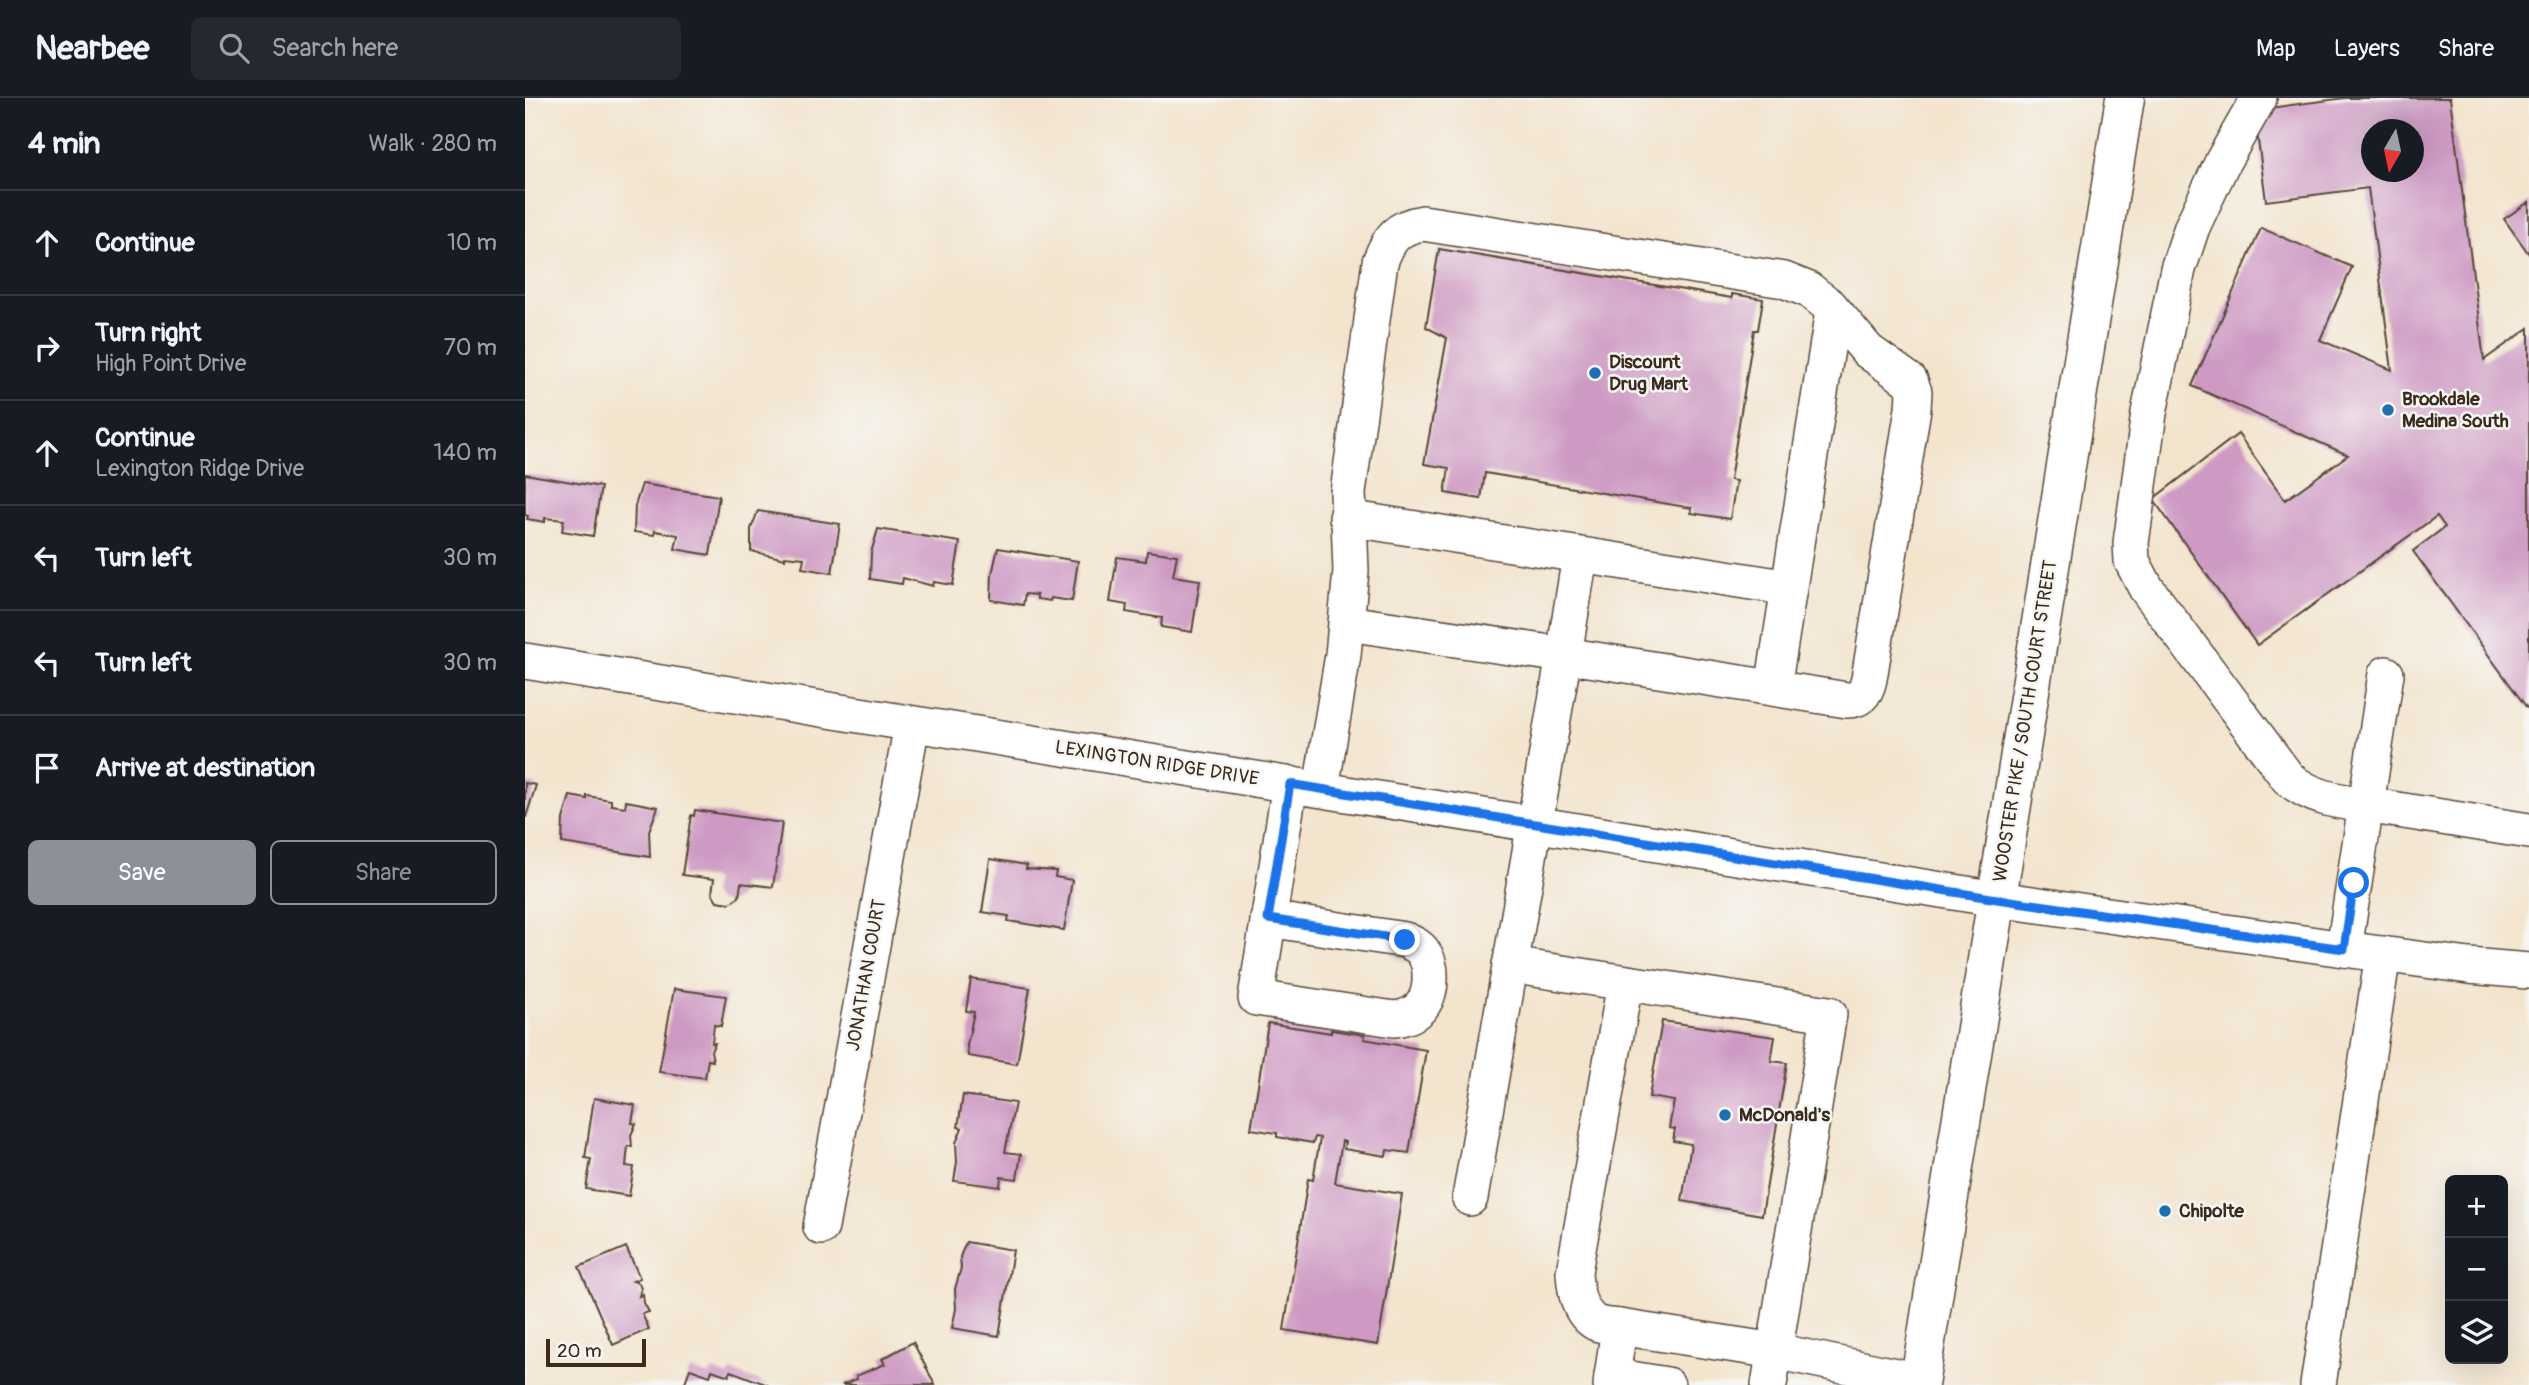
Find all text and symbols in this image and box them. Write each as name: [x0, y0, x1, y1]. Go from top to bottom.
search box: [191, 17, 681, 80]
text: Nearbee: [35, 28, 149, 69]
icon: search: [215, 29, 253, 67]
text: Search here: [271, 32, 398, 64]
text: Map: [2256, 34, 2296, 63]
text: Layers: [2334, 34, 2400, 63]
text: Share: [2438, 34, 2494, 63]
north arrow: [2361, 119, 2424, 182]
text: 4 min: [28, 125, 101, 162]
text: Walk · 280 m: [369, 129, 497, 158]
icon: ahead: [28, 224, 66, 262]
text: Continue: [95, 227, 195, 259]
text: 10 m: [447, 228, 497, 257]
text: Turn right: [95, 317, 201, 349]
icon: right: [28, 329, 66, 367]
text: 70 m: [444, 333, 497, 362]
text: High Point Drive: [95, 349, 246, 378]
place label: Discount Drug Mart: [1609, 350, 1689, 396]
marker: Discount Drug Mart: [1587, 365, 1603, 381]
place label: Brookdale Medina South: [2402, 387, 2509, 433]
marker: Brookdale Medina South: [2380, 402, 2396, 418]
text: Continue: [95, 422, 195, 454]
icon: ahead: [28, 434, 66, 472]
text: 140 m: [434, 438, 497, 467]
text: Lexington Ridge Drive: [95, 454, 304, 483]
icon: left: [28, 539, 66, 577]
text: Turn left: [95, 542, 191, 574]
text: 30 m: [443, 543, 497, 572]
street label: WOOSTER PIKE / SOUTH COURT STREET: [1988, 558, 2062, 884]
icon: left: [28, 644, 66, 682]
text: Turn left: [95, 647, 191, 679]
text: 30 m: [443, 648, 497, 677]
street label: LEXINGTON RIDGE DRIVE: [1053, 735, 1261, 791]
icon: arrive: [28, 749, 66, 787]
text: Arrive at destination: [95, 752, 315, 784]
button: Save: [28, 840, 256, 905]
button: Share: [270, 840, 497, 905]
route start: [2338, 867, 2369, 898]
street label: JONATHAN COURT: [841, 897, 891, 1053]
route end: [1389, 924, 1420, 955]
place label: McDonald's: [1739, 1103, 1830, 1127]
marker: McDonald's: [1717, 1107, 1733, 1123]
map controls: [2445, 1175, 2508, 1364]
button: +: [2445, 1175, 2508, 1238]
place label: Chipolte: [2179, 1199, 2245, 1223]
marker: Chipolte: [2157, 1203, 2173, 1219]
button: −: [2445, 1238, 2508, 1301]
button: layers: [2445, 1301, 2508, 1364]
scale bar: [546, 1336, 646, 1368]
text: 20 m: [557, 1339, 602, 1363]

